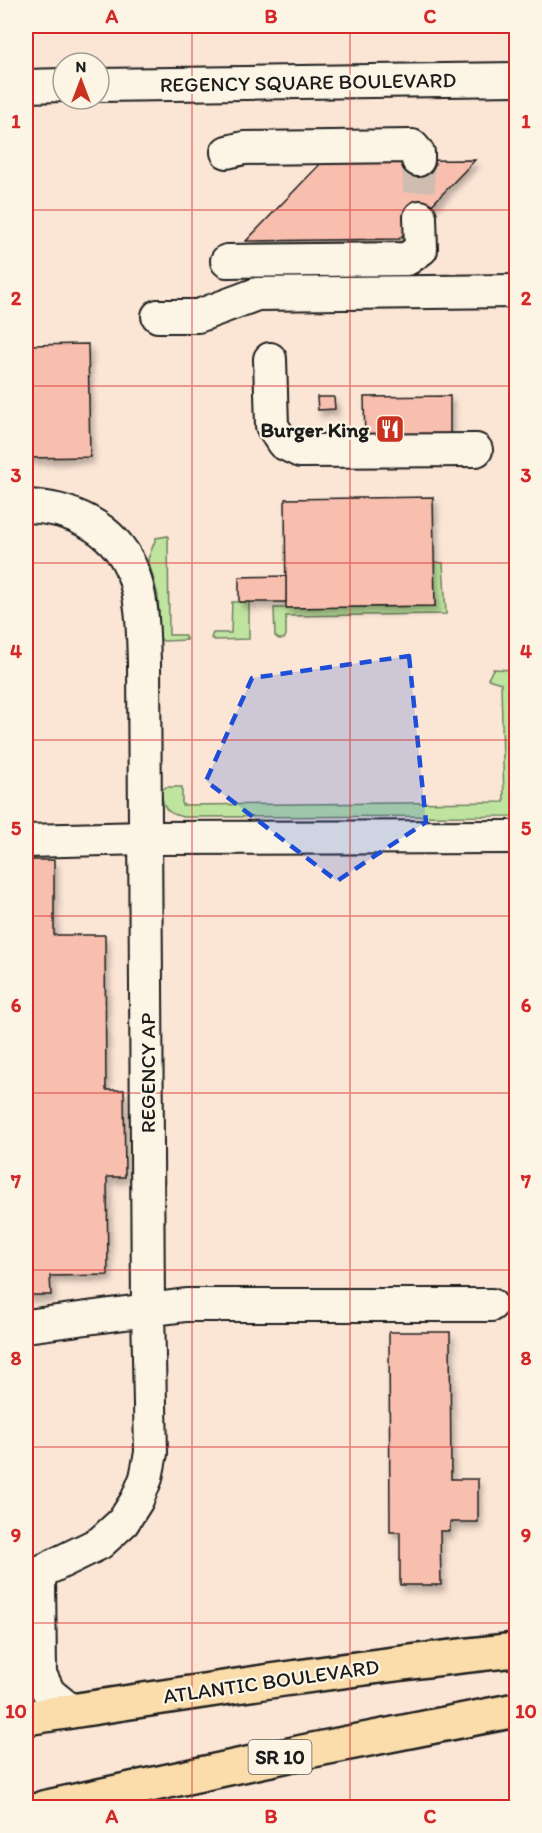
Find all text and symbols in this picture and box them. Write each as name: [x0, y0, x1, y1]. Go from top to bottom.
text: A: [105, 4, 119, 28]
text: B: [265, 4, 278, 28]
text: C: [424, 4, 437, 28]
north arrow: [51, 51, 111, 111]
text: N: [76, 57, 86, 76]
street label: REGENCY SQUARE BOULEVARD: [160, 67, 457, 97]
text: 1: [11, 109, 21, 133]
text: 1: [521, 109, 531, 133]
text: 2: [11, 286, 22, 310]
text: 2: [521, 286, 532, 310]
restaurant icon: Burger King: [374, 413, 406, 445]
place label: Burger King: [260, 417, 369, 443]
text: 3: [11, 463, 22, 487]
text: 3: [521, 463, 532, 487]
text: 4: [10, 639, 22, 663]
text: 4: [520, 639, 532, 663]
text: 5: [11, 816, 22, 840]
text: 5: [521, 816, 532, 840]
text: 6: [11, 993, 22, 1017]
text: 6: [521, 993, 532, 1017]
street label: REGENCY AP: [135, 1013, 160, 1133]
text: 7: [10, 1169, 21, 1193]
text: 7: [520, 1169, 531, 1193]
text: 8: [11, 1346, 22, 1370]
text: 8: [521, 1346, 532, 1370]
text: 9: [11, 1523, 21, 1547]
text: 9: [521, 1523, 531, 1547]
street label: ATLANTIC BOULEVARD: [161, 1653, 381, 1709]
text: 10: [5, 1699, 27, 1723]
text: 10: [515, 1699, 537, 1723]
road number: SR 10: [248, 1740, 312, 1774]
text: A: [105, 1804, 119, 1828]
text: B: [265, 1804, 278, 1828]
text: C: [424, 1804, 437, 1828]

